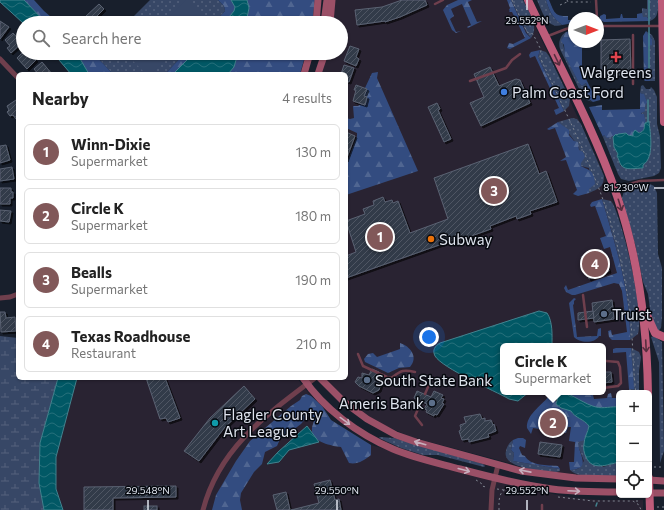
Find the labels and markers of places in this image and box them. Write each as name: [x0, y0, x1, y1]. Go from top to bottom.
marker: Walgreens: [611, 52, 621, 62]
place label: Walgreens: [580, 63, 652, 81]
place label: Palm Coast Ford: [512, 83, 624, 101]
marker: Palm Coast Ford: [499, 87, 509, 97]
pin: 3: [481, 176, 507, 206]
pin: 1: [367, 222, 393, 252]
place label: Subway: [439, 230, 492, 248]
marker: Subway: [426, 234, 436, 244]
pin: 4: [582, 249, 608, 279]
place label: Truist: [612, 305, 652, 323]
marker: Truist: [599, 309, 609, 319]
place label: South State Bank: [375, 371, 492, 389]
marker: South State Bank: [362, 375, 372, 385]
place label: Ameris Bank: [339, 394, 424, 412]
marker: Ameris Bank: [427, 398, 437, 408]
place label: Flagler County Art League: [223, 405, 322, 440]
pin: 2: [540, 408, 566, 438]
marker: Flagler County Art League: [210, 418, 220, 428]

